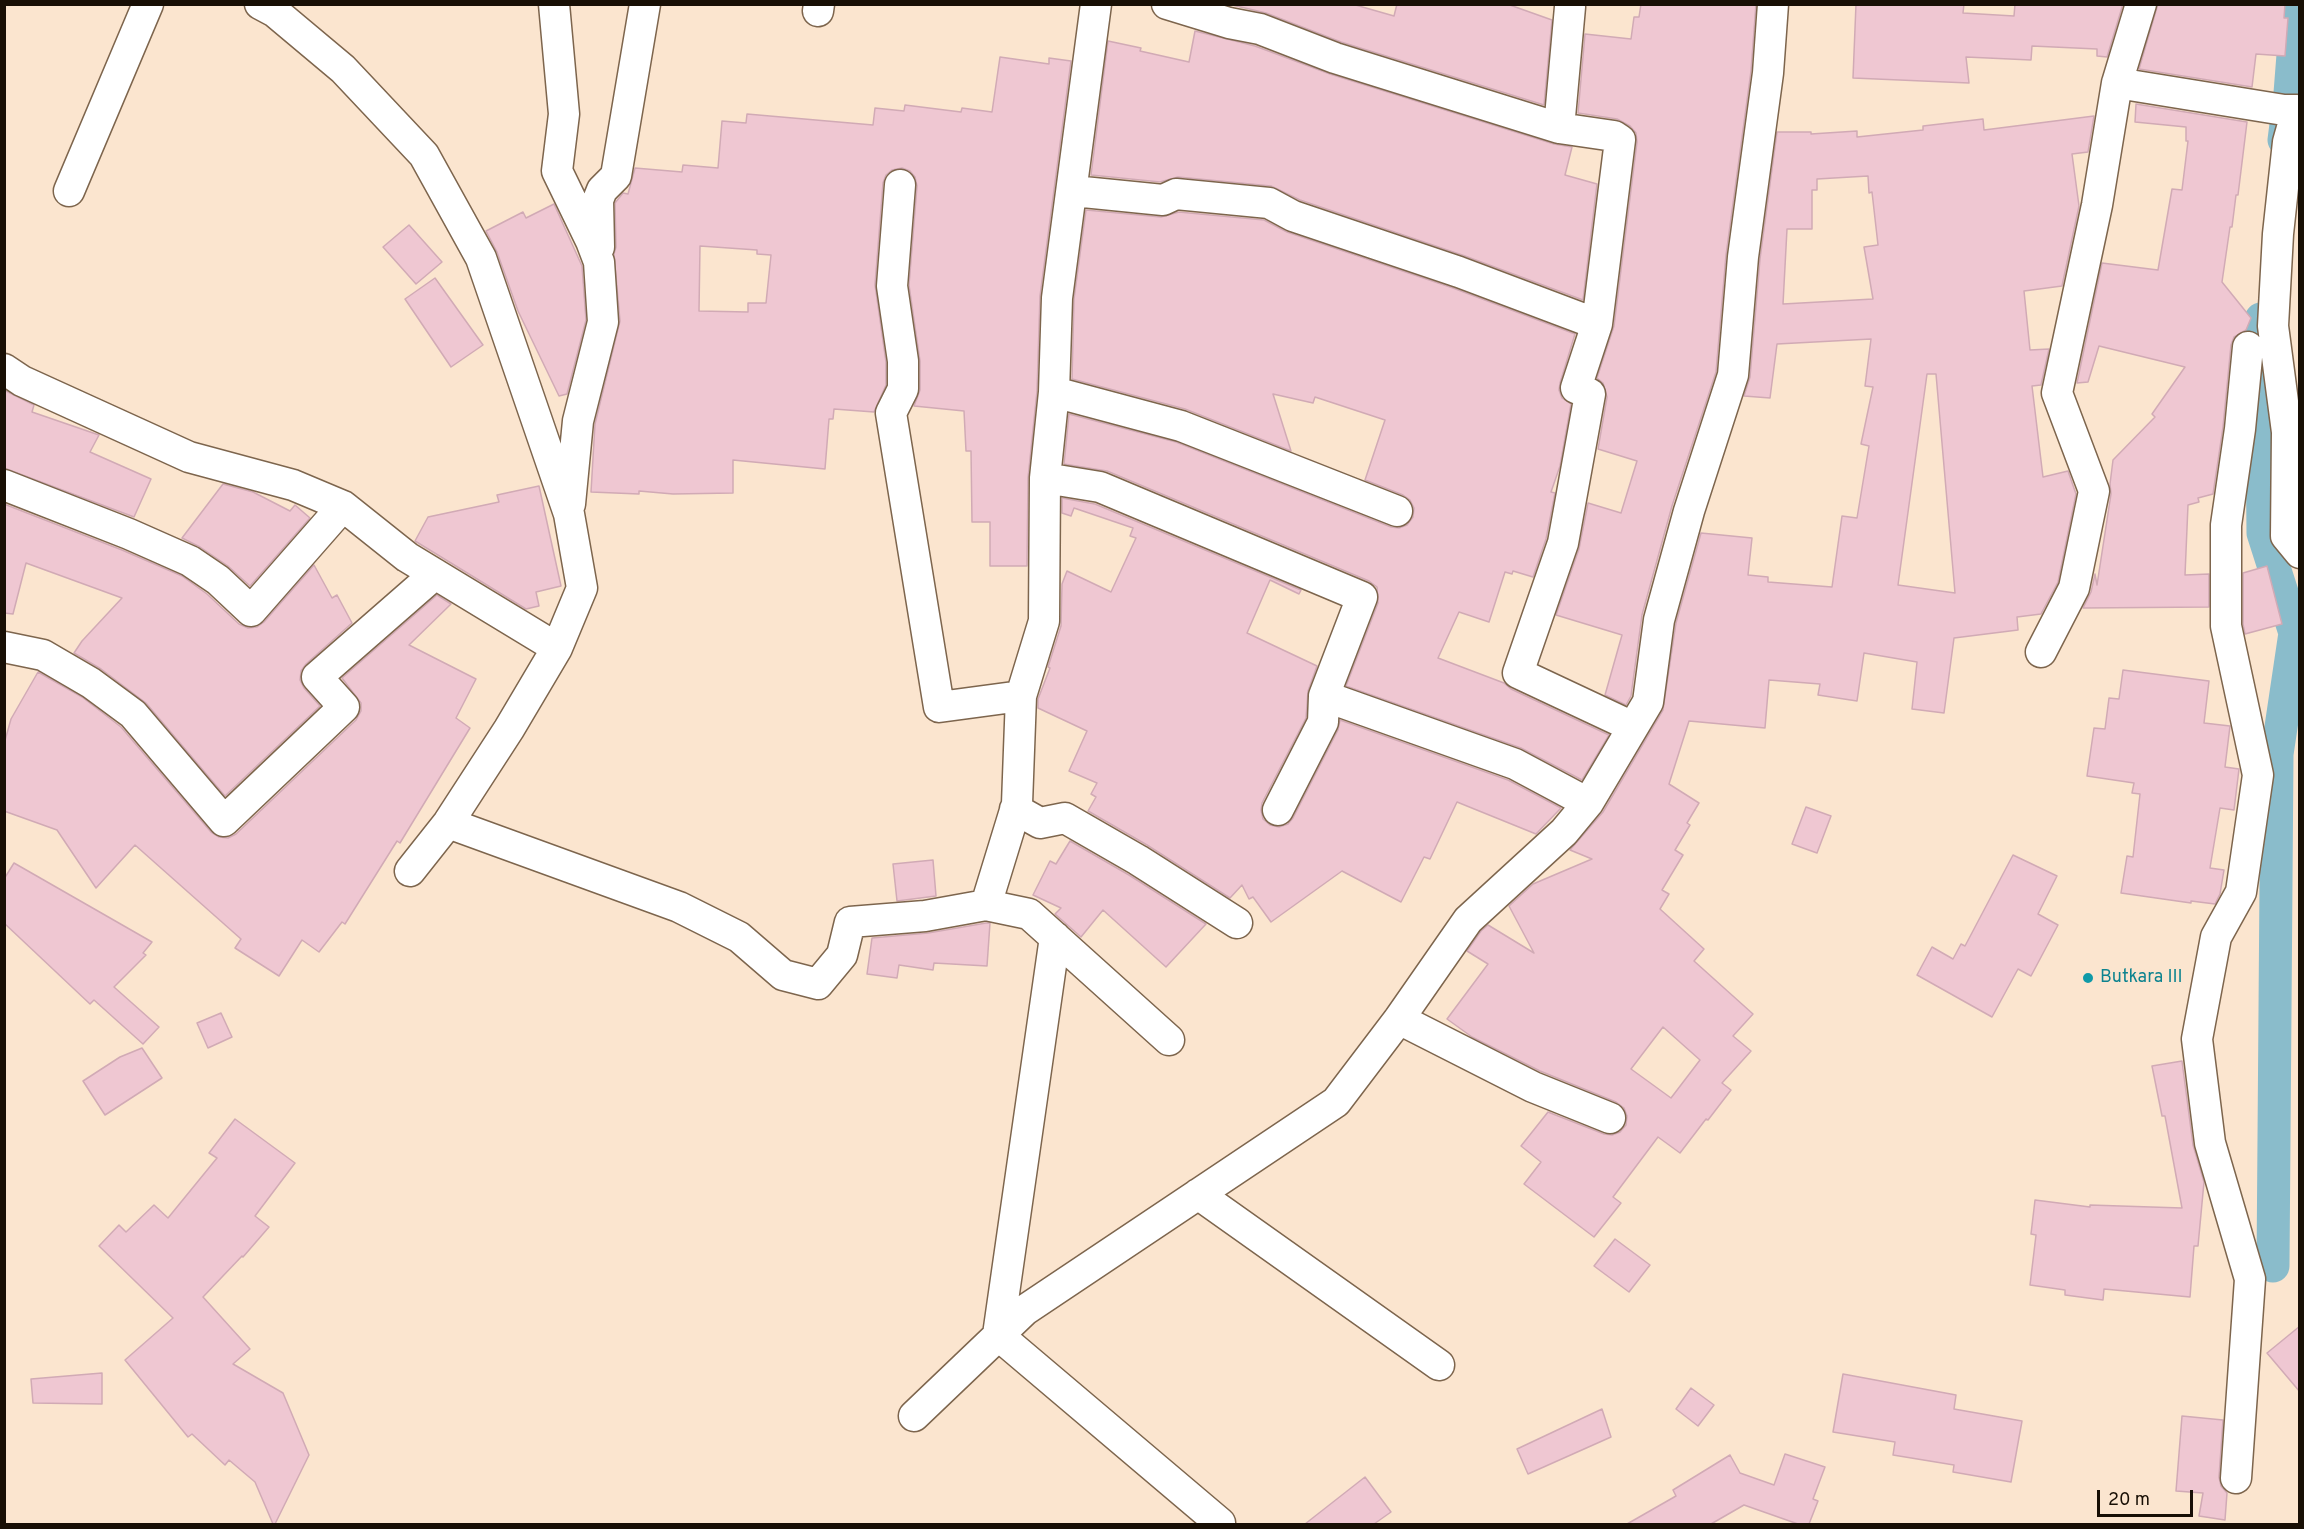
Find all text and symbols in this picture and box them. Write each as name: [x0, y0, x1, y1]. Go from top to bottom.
place label: Butkara III: [2100, 967, 2183, 989]
marker: Butkara III: [2081, 971, 2095, 985]
scale bar: [2100, 1478, 2196, 1516]
text: 20 m: [2108, 1489, 2150, 1512]

